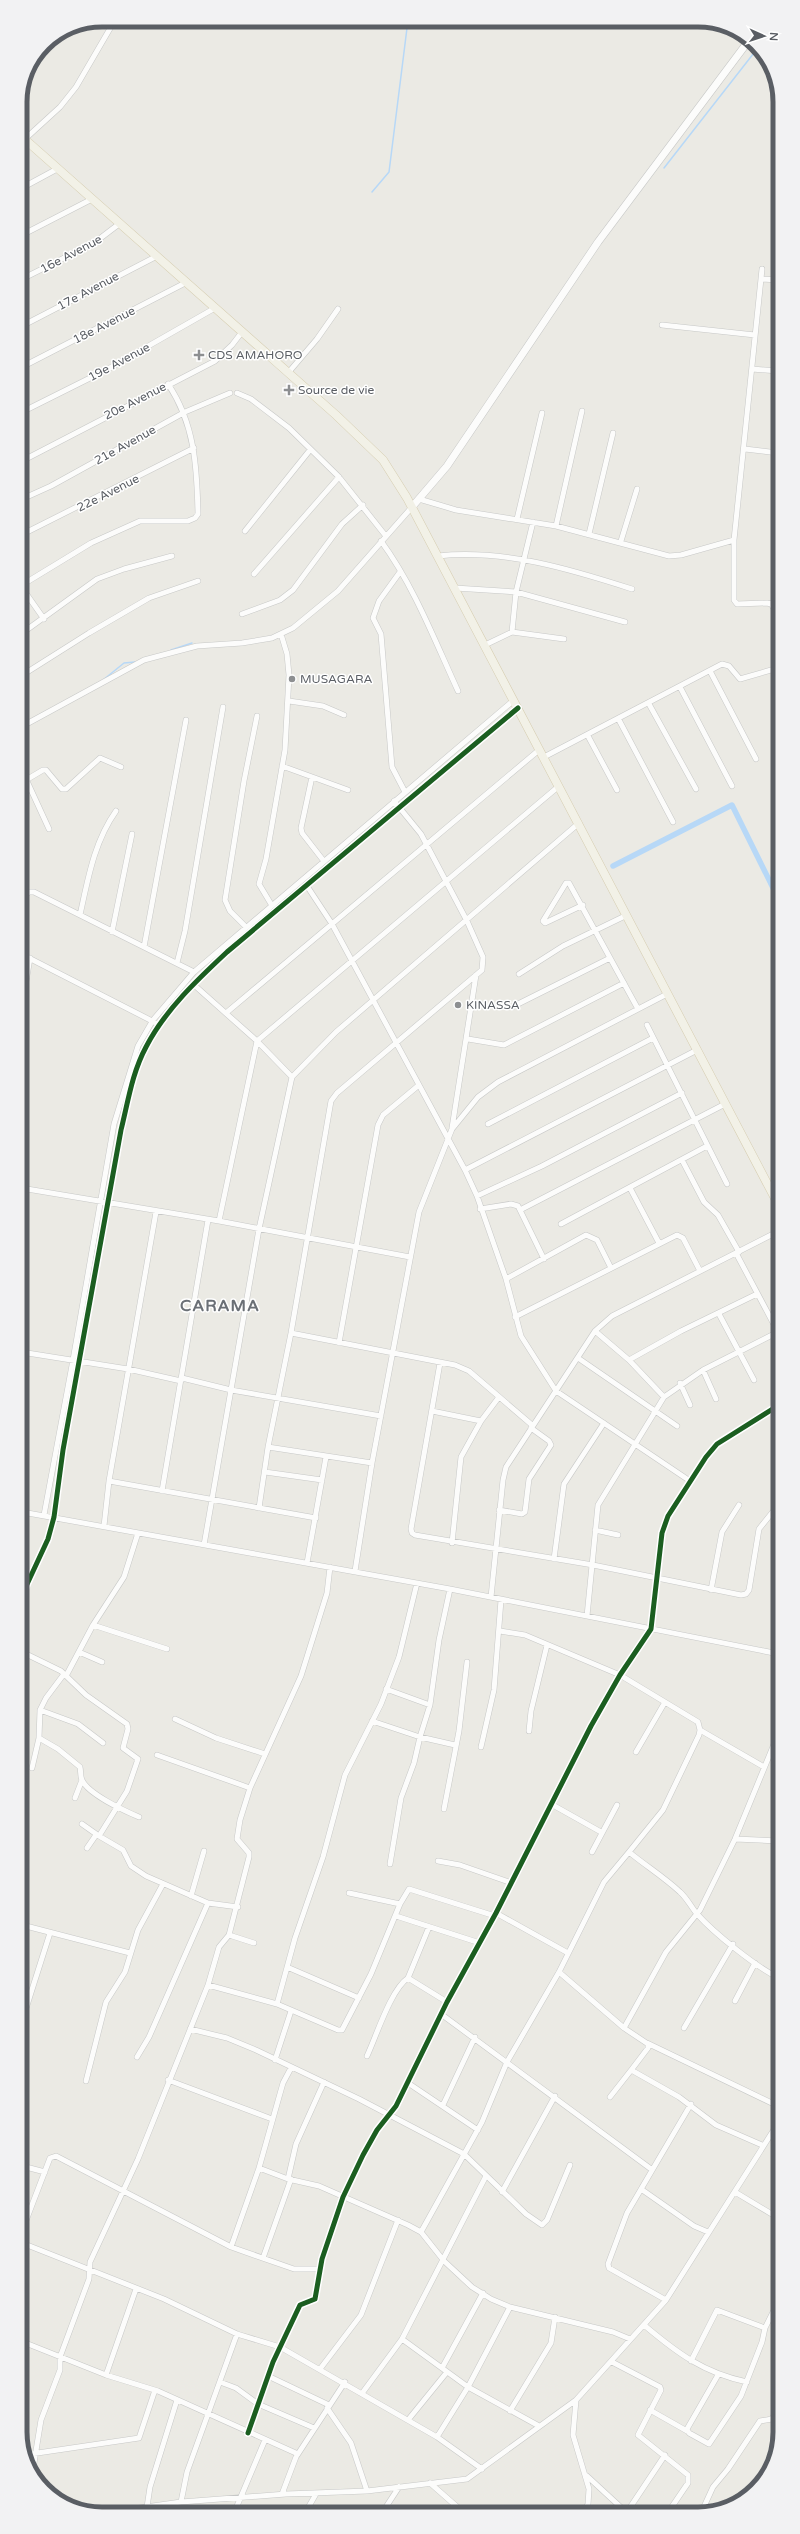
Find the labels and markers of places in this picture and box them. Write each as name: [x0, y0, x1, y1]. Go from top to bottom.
place label: CDS AMAHORO: [208, 348, 303, 362]
marker: CDS AMAHORO: [193, 349, 205, 361]
place label: Source de vie: [298, 383, 375, 397]
marker: Source de vie: [283, 384, 295, 396]
place label: MUSAGARA: [300, 672, 372, 686]
marker: MUSAGARA: [287, 674, 297, 684]
place label: KINASSA: [466, 998, 520, 1012]
marker: KINASSA: [453, 1000, 463, 1010]

